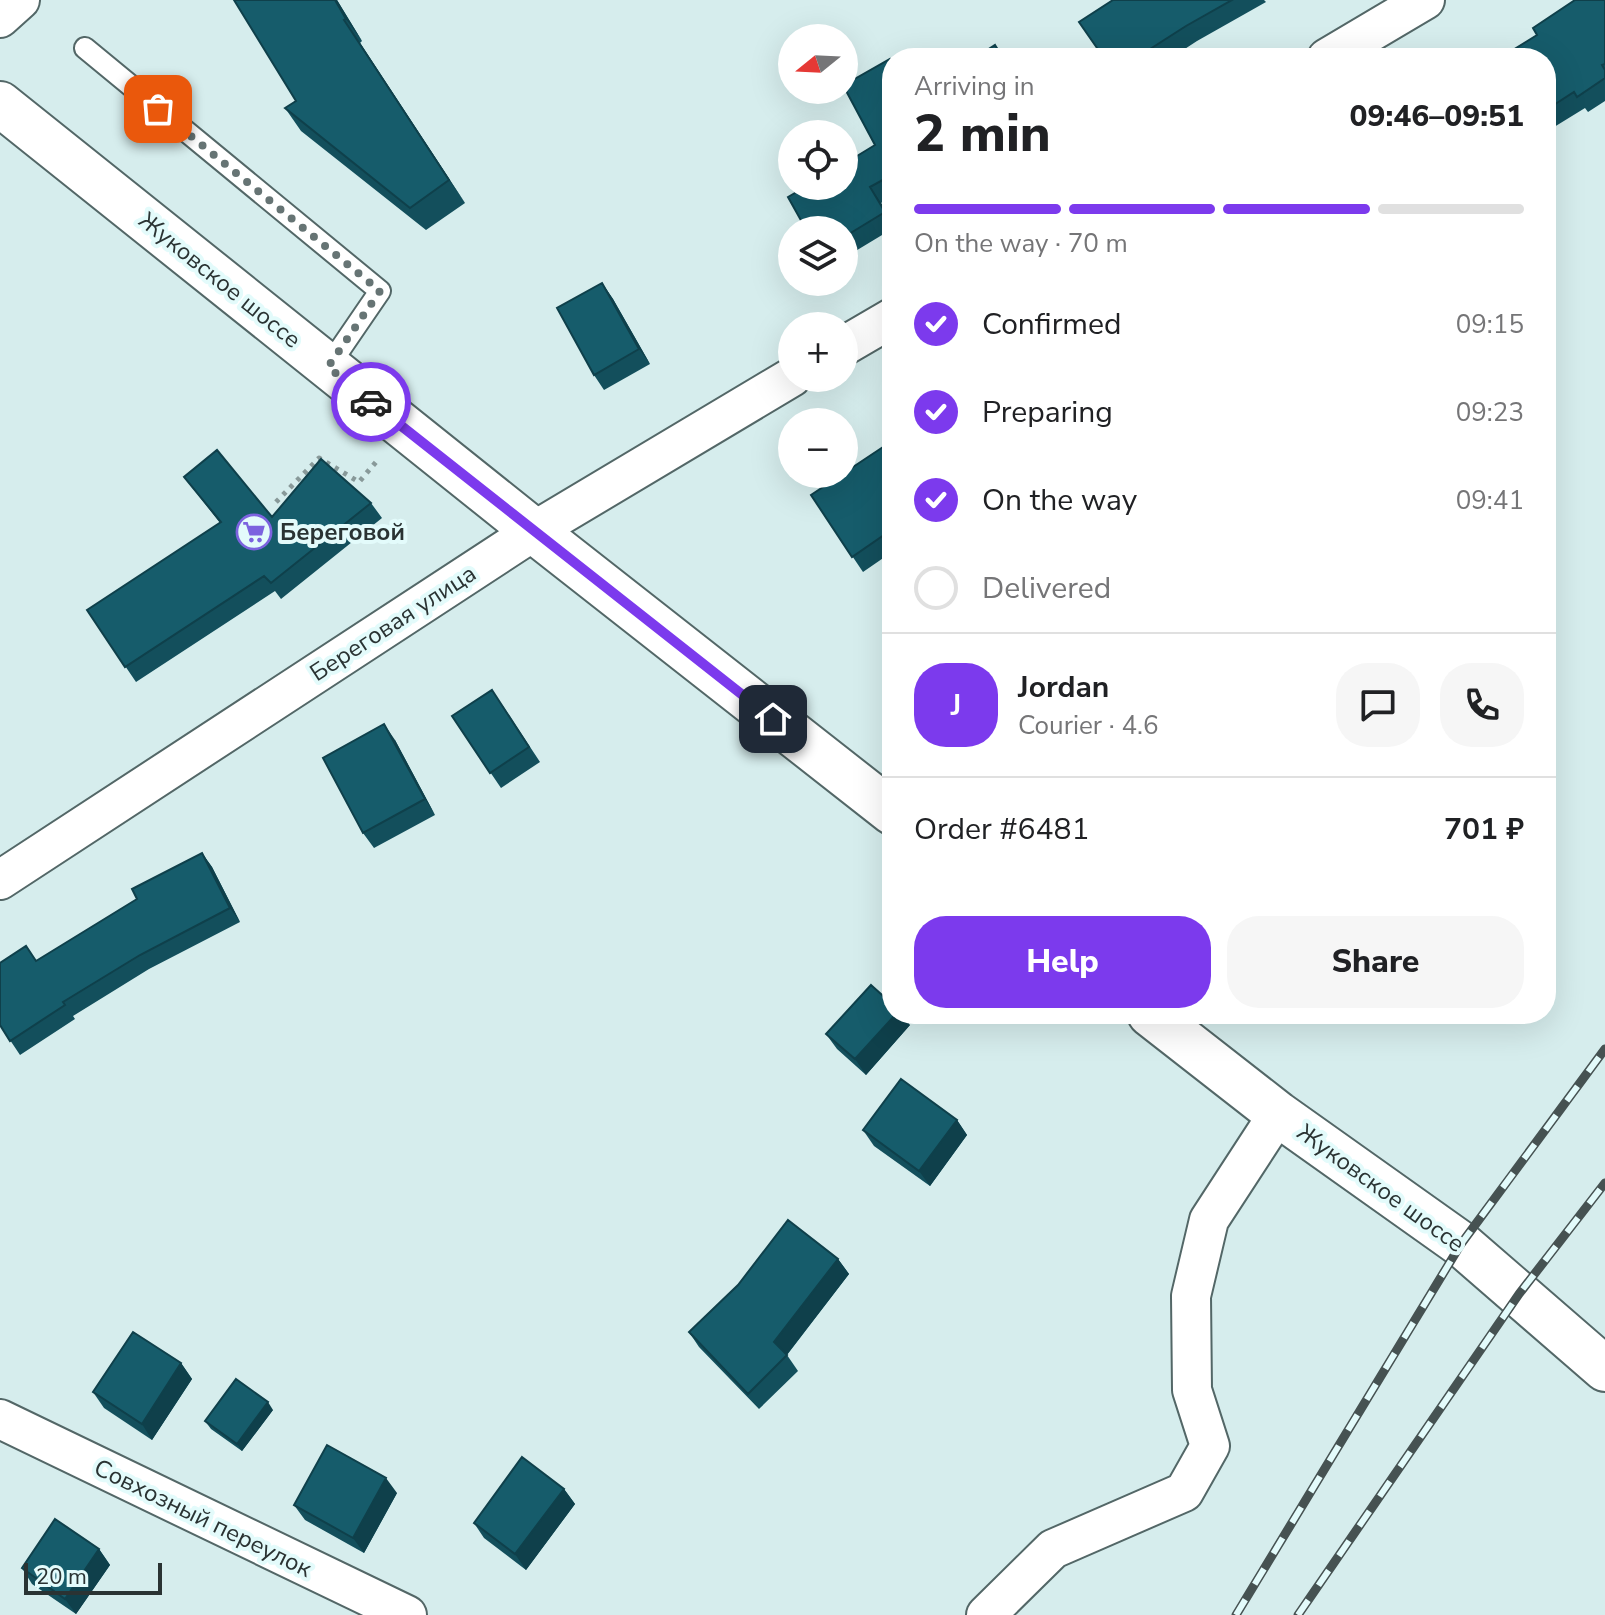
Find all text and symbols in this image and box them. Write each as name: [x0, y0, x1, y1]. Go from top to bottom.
north arrow: [778, 24, 858, 104]
map controls: [778, 24, 858, 488]
text: Arriving in: [914, 69, 1035, 104]
pin: [124, 75, 192, 143]
icon: bag: [136, 87, 180, 131]
text: 09:46–09:51: [1349, 96, 1524, 137]
text: 2 min: [914, 98, 1051, 169]
button: locate: [778, 120, 858, 200]
street label: Жуковское шоссе: [132, 205, 308, 355]
button: layers: [778, 216, 858, 296]
text: On the way · 70 m: [914, 226, 1128, 261]
icon: check: [914, 302, 958, 346]
text: Confirmed: [982, 304, 1122, 345]
text: 09:15: [1456, 307, 1524, 342]
button: +: [778, 312, 858, 392]
courier: [331, 362, 411, 442]
icon: car: [349, 380, 393, 424]
icon: check: [914, 390, 958, 434]
text: Preparing: [982, 392, 1113, 433]
text: 09:23: [1456, 395, 1524, 430]
button: −: [778, 408, 858, 488]
icon: check: [914, 478, 958, 522]
text: On the way: [982, 480, 1137, 521]
text: 09:41: [1456, 483, 1524, 518]
supermarket icon: Береговой: [235, 513, 273, 551]
place label: Береговой: [280, 516, 405, 548]
street label: Береговая улица: [304, 557, 482, 689]
text: Delivered: [982, 568, 1111, 609]
button: chat: [1336, 663, 1420, 747]
button: phone: [1440, 663, 1524, 747]
text: Jordan: [1018, 667, 1109, 708]
pin: [739, 685, 807, 753]
text: J: [951, 685, 961, 726]
icon: home: [751, 697, 795, 741]
text: Courier · 4.6: [1018, 708, 1159, 743]
text: Order #6481: [914, 809, 1089, 850]
text: 701 ₽: [1444, 809, 1524, 850]
button: Help: [914, 916, 1211, 1008]
button: Share: [1227, 916, 1524, 1008]
street label: Жуковское шоссе: [1291, 1116, 1471, 1260]
street label: Совхозный переулок: [89, 1451, 318, 1585]
scale bar: [24, 1559, 162, 1595]
text: 20 m: [36, 1562, 87, 1592]

